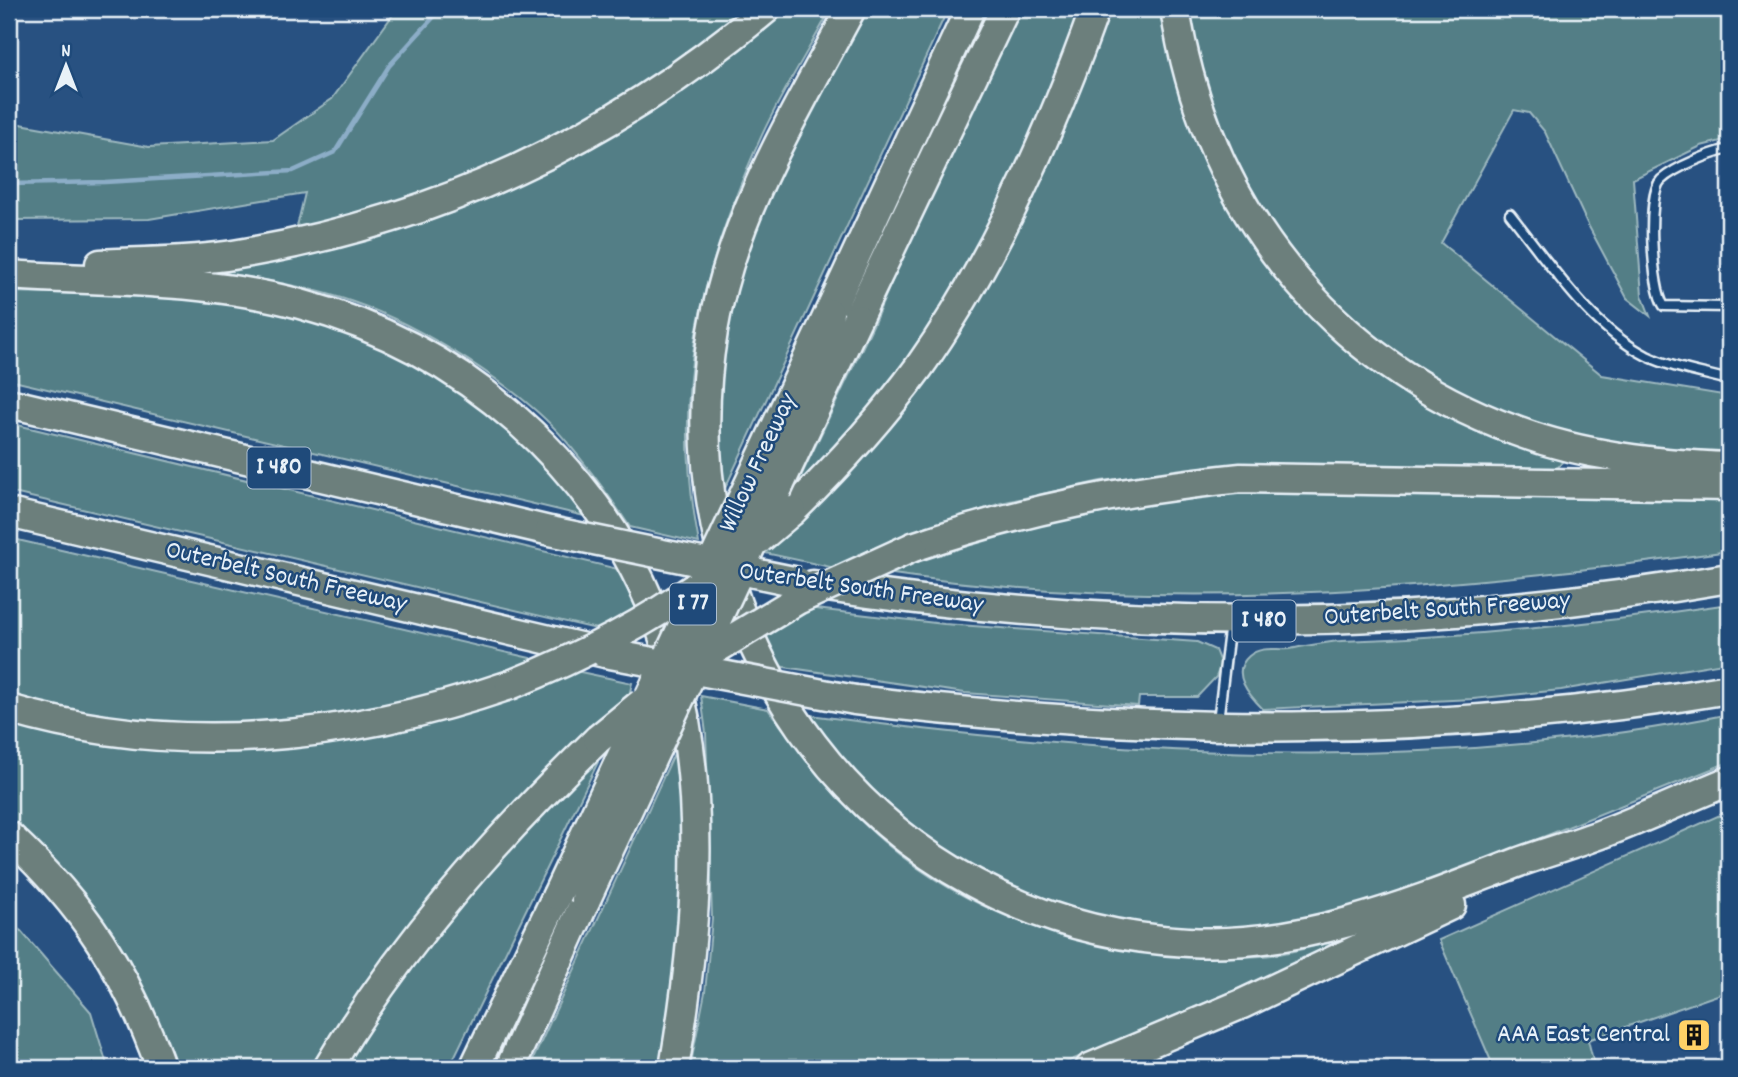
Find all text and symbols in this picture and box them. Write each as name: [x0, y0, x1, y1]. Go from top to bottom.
north arrow: [32, 32, 102, 102]
text: N: [61, 39, 71, 66]
street label: Willow Freeway: [711, 387, 808, 539]
road number: I 480: [247, 448, 310, 489]
street label: Outerbelt South Freeway: [162, 532, 411, 624]
street label: Outerbelt South Freeway: [736, 554, 986, 625]
street label: Outerbelt South Freeway: [1323, 583, 1572, 637]
road number: I 77: [670, 584, 716, 624]
road number: I 480: [1232, 600, 1296, 642]
building icon: AAA East Central: [1675, 1016, 1713, 1054]
place label: AAA East Central: [1497, 1017, 1670, 1054]

